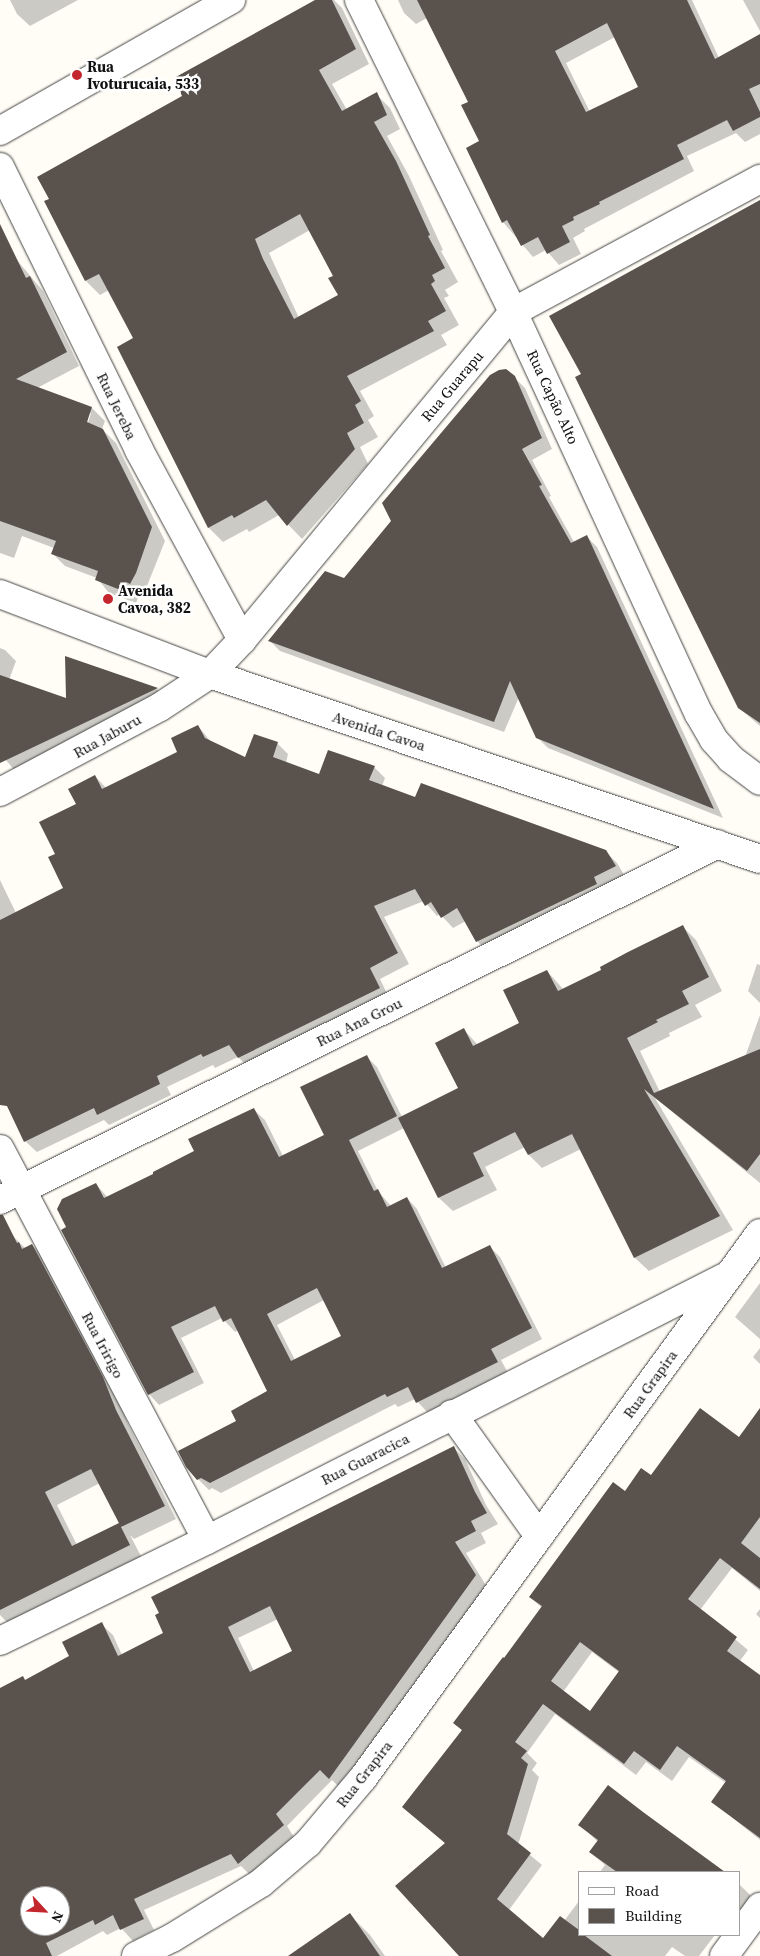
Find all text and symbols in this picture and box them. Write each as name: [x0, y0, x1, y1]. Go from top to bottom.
place label: Rua Ivoturucaia, 533: [87, 57, 199, 92]
marker: Rua Ivoturucaia, 533: [71, 69, 83, 81]
street label: Rua Guarapu: [417, 347, 487, 425]
street label: Rua Capão Alto: [523, 347, 583, 447]
street label: Rua Jereba: [93, 370, 141, 442]
place label: Avenida Cavoa, 382: [118, 581, 191, 616]
marker: Avenida Cavoa, 382: [102, 593, 114, 605]
street label: Avenida Cavoa: [330, 707, 428, 755]
street label: Rua Jaburu: [70, 710, 144, 762]
street label: Rua Ana Grou: [313, 994, 405, 1050]
street label: Rua Iririgo: [78, 1309, 128, 1381]
street label: Rua Grapira: [619, 1346, 681, 1422]
street label: Rua Guaracica: [318, 1429, 412, 1489]
street label: Rua Grapira: [332, 1737, 396, 1811]
legend: [578, 1871, 740, 1936]
text: Road: [625, 1880, 659, 1901]
north arrow: [20, 1886, 70, 1936]
text: Building: [625, 1905, 682, 1926]
text: N: [46, 1908, 69, 1926]

